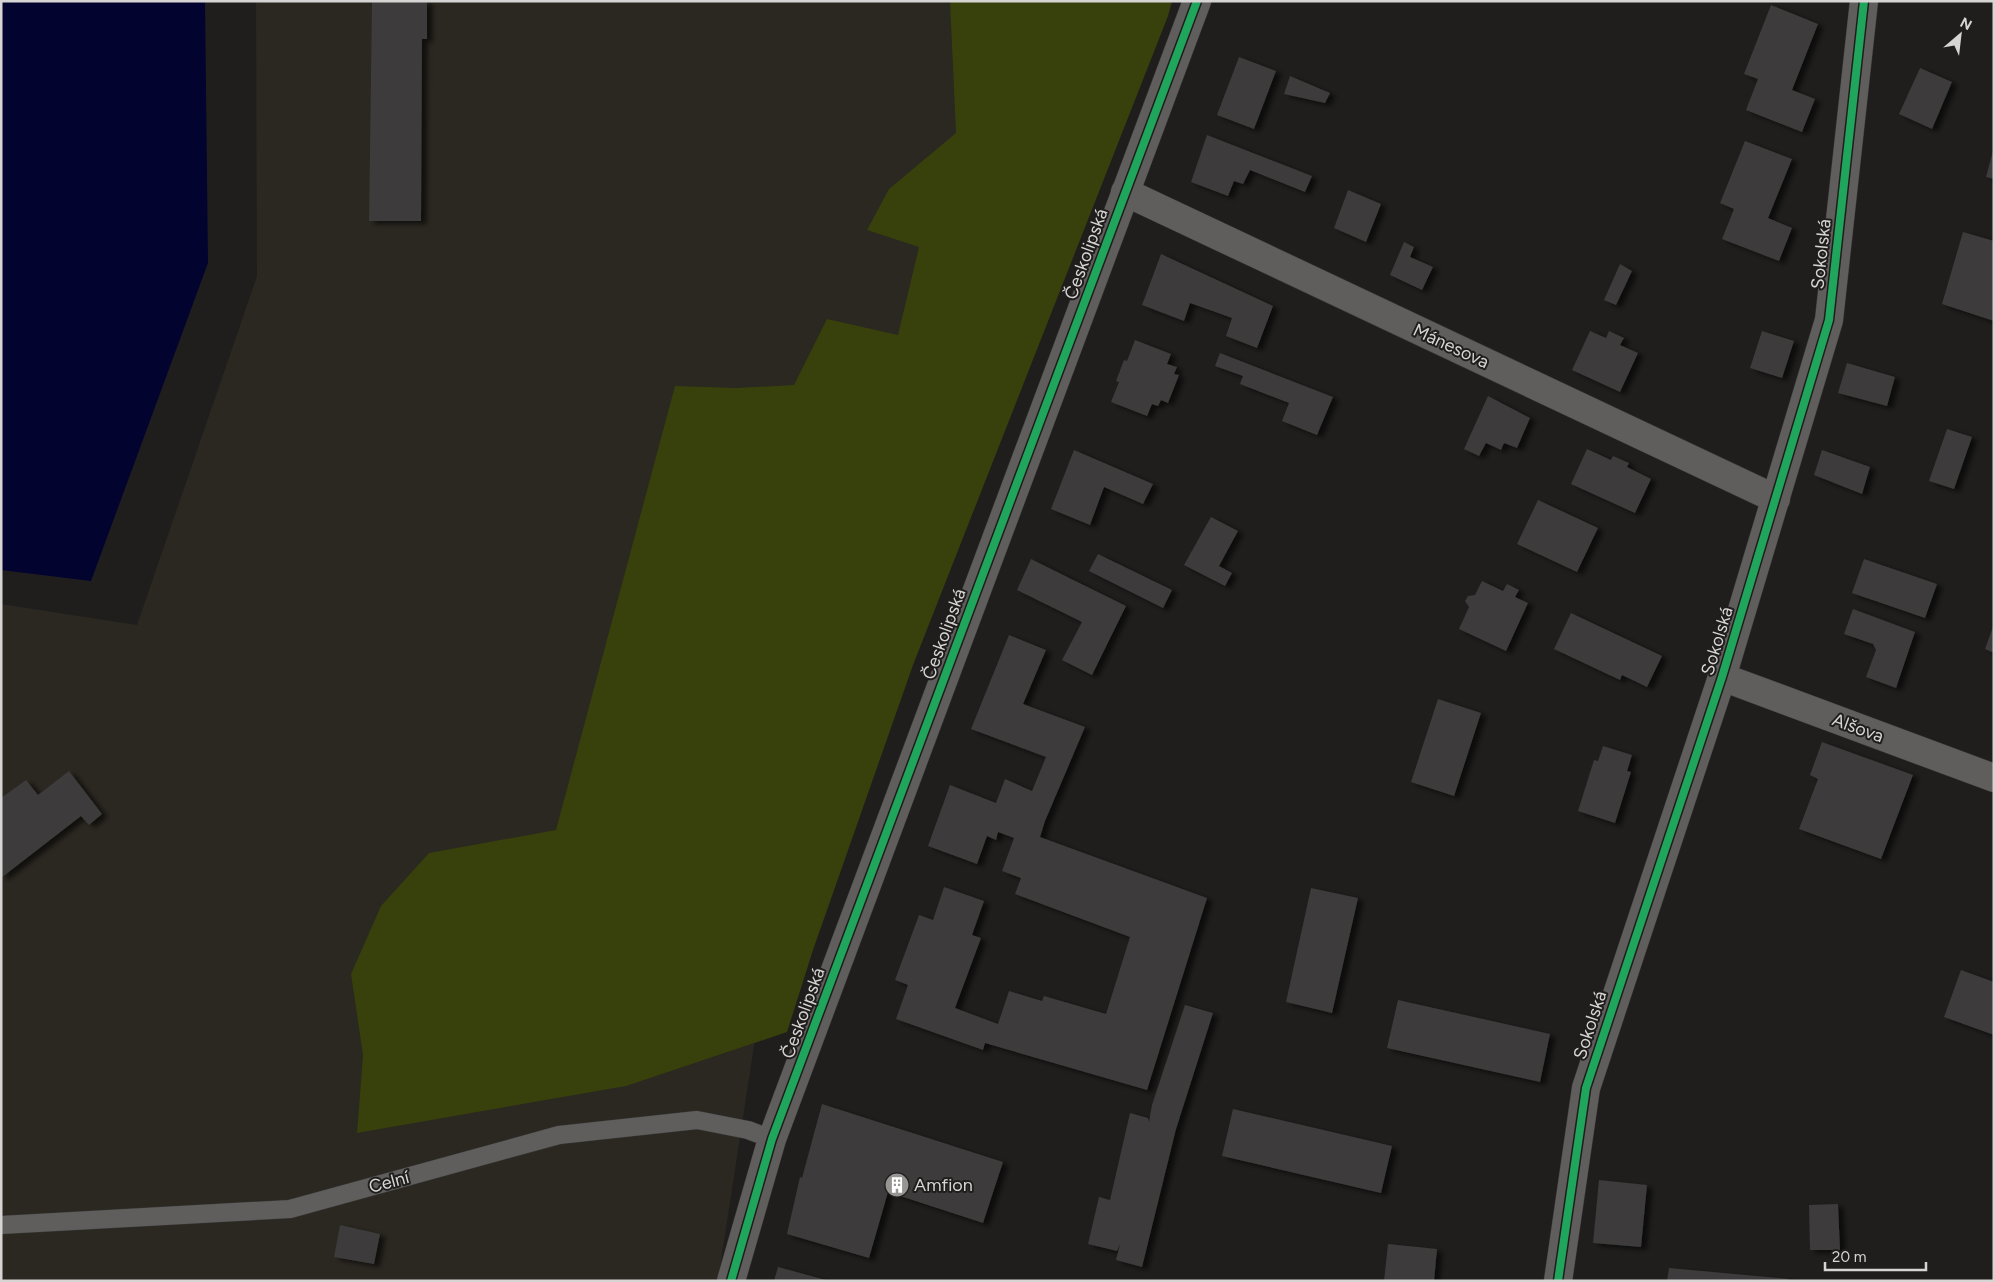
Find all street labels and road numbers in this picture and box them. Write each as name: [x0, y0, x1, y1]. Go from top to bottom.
street label: Českolipská: [1059, 206, 1113, 302]
street label: Sokolská: [1806, 218, 1836, 290]
street label: Mánesova: [1410, 319, 1492, 373]
street label: Českolipská: [917, 586, 971, 682]
street label: Sokolská: [1696, 604, 1738, 678]
street label: Alšova: [1829, 709, 1887, 747]
street label: Českolipská: [776, 965, 830, 1061]
street label: Sokolská: [1569, 988, 1611, 1062]
street label: Celní: [366, 1166, 412, 1198]

